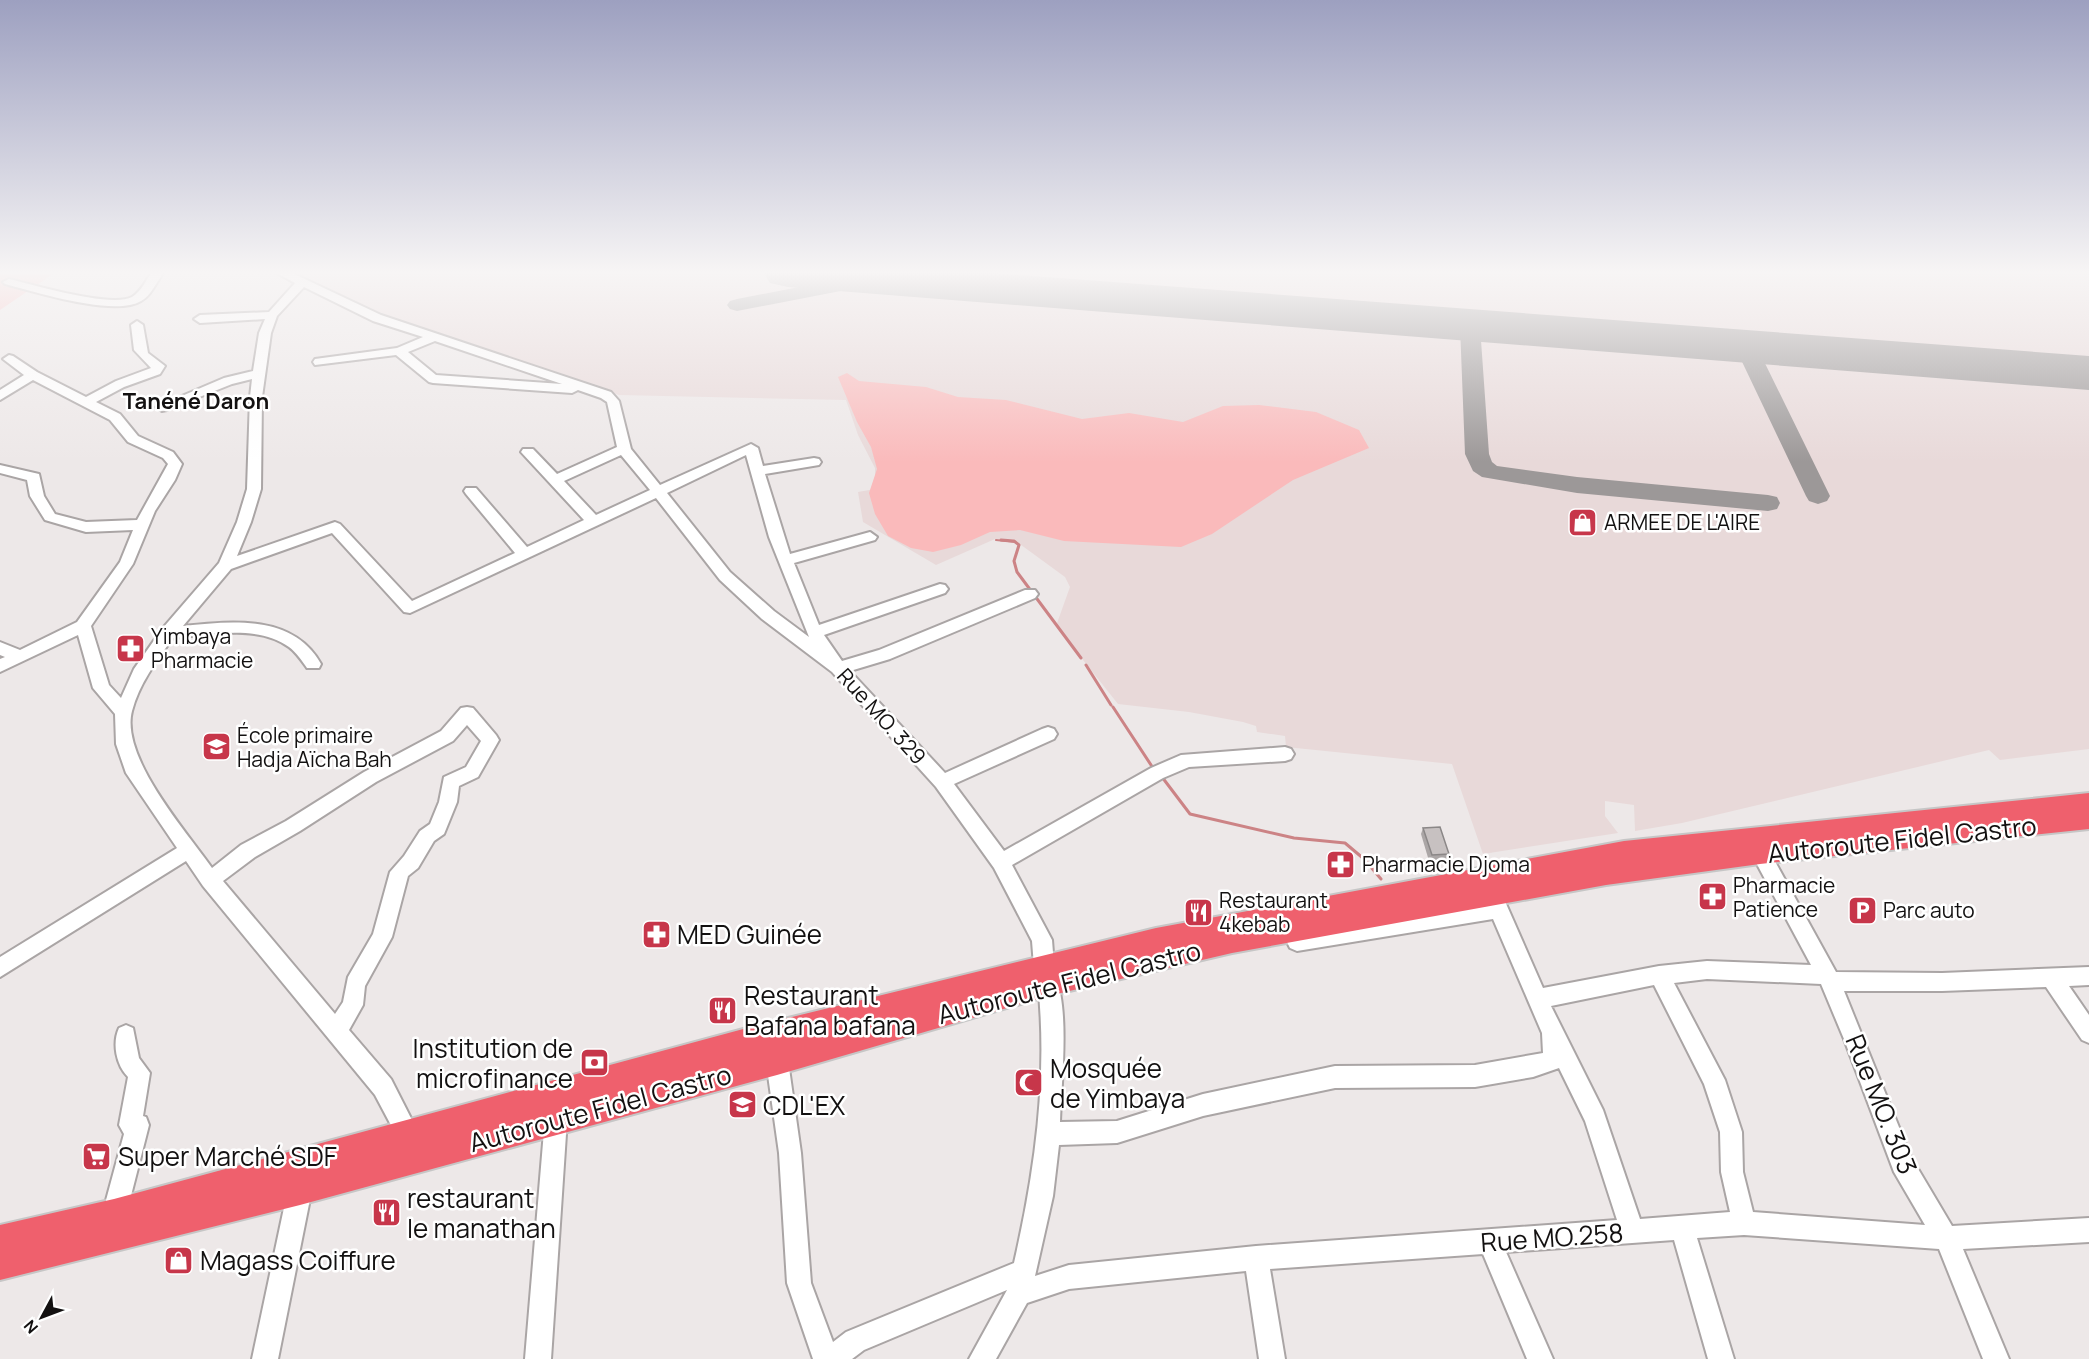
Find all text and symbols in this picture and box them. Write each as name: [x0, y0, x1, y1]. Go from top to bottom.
district label: Tanéné Daron: [123, 386, 269, 416]
shop icon: ARMEE DE L'AIRE: [1567, 506, 1599, 538]
place label: ARMEE DE L'AIRE: [1604, 508, 1760, 536]
place label: Yimbaya Pharmacie: [151, 622, 253, 674]
pharmacy icon: Yimbaya Pharmacie: [114, 632, 146, 664]
street label: Rue MO. 329: [831, 662, 933, 770]
place label: École primaire Hadja Aïcha Bah: [237, 721, 392, 773]
school or university icon: École primaire Hadja Aïcha Bah: [200, 731, 232, 763]
street label: Autoroute Fidel Castro: [1766, 807, 2038, 871]
pharmacy icon: Pharmacie Djoma: [1325, 848, 1357, 880]
place label: Pharmacie Djoma: [1362, 850, 1530, 878]
place label: Pharmacie Patience: [1733, 871, 1835, 923]
pharmacy icon: Pharmacie Patience: [1696, 881, 1728, 913]
place label: Restaurant 4kebab: [1219, 886, 1328, 938]
parking icon: Parc auto: [1846, 894, 1878, 926]
restaurant icon: Restaurant 4kebab: [1182, 896, 1214, 928]
place label: Parc auto: [1883, 896, 1975, 924]
place label: MED Guinée: [677, 916, 822, 952]
pharmacy icon: MED Guinée: [640, 918, 672, 950]
street label: Autoroute Fidel Castro: [934, 932, 1204, 1032]
place label: Restaurant Bafana bafana: [744, 977, 916, 1043]
restaurant icon: Restaurant Bafana bafana: [707, 994, 739, 1026]
street label: Rue MO. 303: [1838, 1029, 1926, 1179]
place label: Institution de microfinance: [412, 1030, 573, 1096]
bank icon: Institution de microfinance: [578, 1047, 610, 1079]
place label: Mosquée de Yimbaya: [1050, 1050, 1185, 1116]
street label: Autoroute Fidel Castro: [465, 1056, 735, 1160]
mosque icon: Mosquée de Yimbaya: [1013, 1067, 1045, 1099]
place label: CDL'EX: [763, 1087, 846, 1123]
school or university icon: CDL'EX: [726, 1089, 758, 1121]
place label: Super Marché SDF: [118, 1138, 337, 1174]
supermarket icon: Super Marché SDF: [81, 1140, 113, 1172]
place label: restaurant le manathan: [407, 1180, 556, 1246]
restaurant icon: restaurant le manathan: [370, 1197, 402, 1229]
street label: Rue MO.258: [1479, 1214, 1625, 1260]
place label: Magass Coiffure: [200, 1242, 396, 1278]
shop icon: Magass Coiffure: [163, 1244, 195, 1276]
north arrow: [12, 1287, 72, 1347]
text: N: [19, 1315, 43, 1338]

